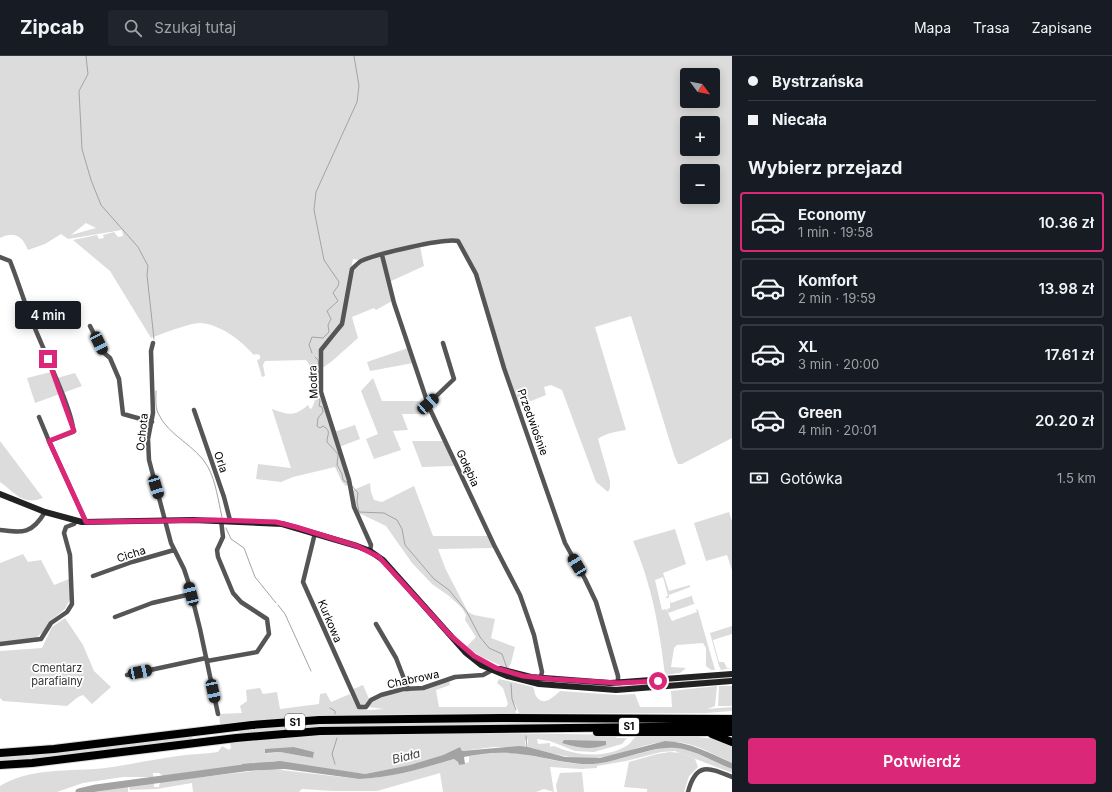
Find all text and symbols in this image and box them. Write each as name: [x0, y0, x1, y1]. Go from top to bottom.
search box: [108, 10, 388, 46]
text: Zipcab: [20, 16, 84, 39]
icon: search: [122, 17, 144, 39]
text: Szukaj tutaj: [154, 18, 236, 37]
text: Mapa: [914, 19, 951, 36]
text: Trasa: [973, 19, 1010, 36]
text: Zapisane: [1032, 19, 1092, 36]
north arrow: [680, 68, 720, 108]
map controls: [680, 68, 720, 204]
text: Bystrzańska: [772, 72, 863, 91]
text: Niecała: [772, 110, 827, 129]
button: +: [680, 116, 720, 156]
text: Wybierz przejazd: [748, 157, 902, 178]
button: −: [680, 164, 720, 204]
icon: car: [750, 204, 786, 240]
text: Economy: [798, 205, 866, 224]
text: 10.36 zł: [1038, 213, 1094, 232]
text: 1 min · 19:58: [798, 224, 873, 240]
icon: car: [750, 270, 786, 306]
text: Komfort: [798, 271, 858, 290]
text: 13.98 zł: [1038, 279, 1094, 298]
text: 2 min · 19:59: [798, 290, 876, 306]
callout: 4 min: [15, 301, 81, 329]
text: 4 min: [31, 307, 66, 323]
car: [88, 330, 110, 356]
icon: car: [750, 336, 786, 372]
text: XL: [798, 337, 818, 356]
text: 17.61 zł: [1044, 345, 1094, 364]
route end: [39, 350, 57, 368]
text: 3 min · 20:00: [798, 356, 879, 372]
street label: Modra: [305, 365, 321, 399]
street label: Przedwiośnie: [514, 387, 552, 457]
car: [415, 392, 441, 416]
icon: car: [750, 402, 786, 438]
text: Green: [798, 403, 842, 422]
text: 20.20 zł: [1035, 411, 1094, 430]
street label: Ochota: [133, 413, 151, 451]
text: 4 min · 20:01: [798, 422, 877, 438]
street label: Gołębia: [453, 447, 483, 489]
street label: Orla: [211, 450, 231, 474]
icon: cash: [748, 467, 770, 489]
text: Gotówka: [780, 469, 843, 488]
text: 1.5 km: [1057, 470, 1096, 486]
car: [147, 474, 165, 500]
street label: Cicha: [115, 543, 147, 565]
car: [566, 552, 588, 578]
car: [182, 581, 200, 607]
street label: Kurkowa: [315, 597, 345, 645]
park label: Cmentarz parafialny: [31, 661, 83, 688]
car: [127, 664, 153, 680]
street label: Chabrowa: [386, 667, 440, 691]
route start: [649, 672, 667, 690]
car: [205, 678, 221, 704]
road number: S1: [285, 714, 305, 730]
road number: S1: [619, 718, 639, 734]
button: Potwierdź: [748, 738, 1096, 784]
water label: Biała: [390, 745, 422, 767]

